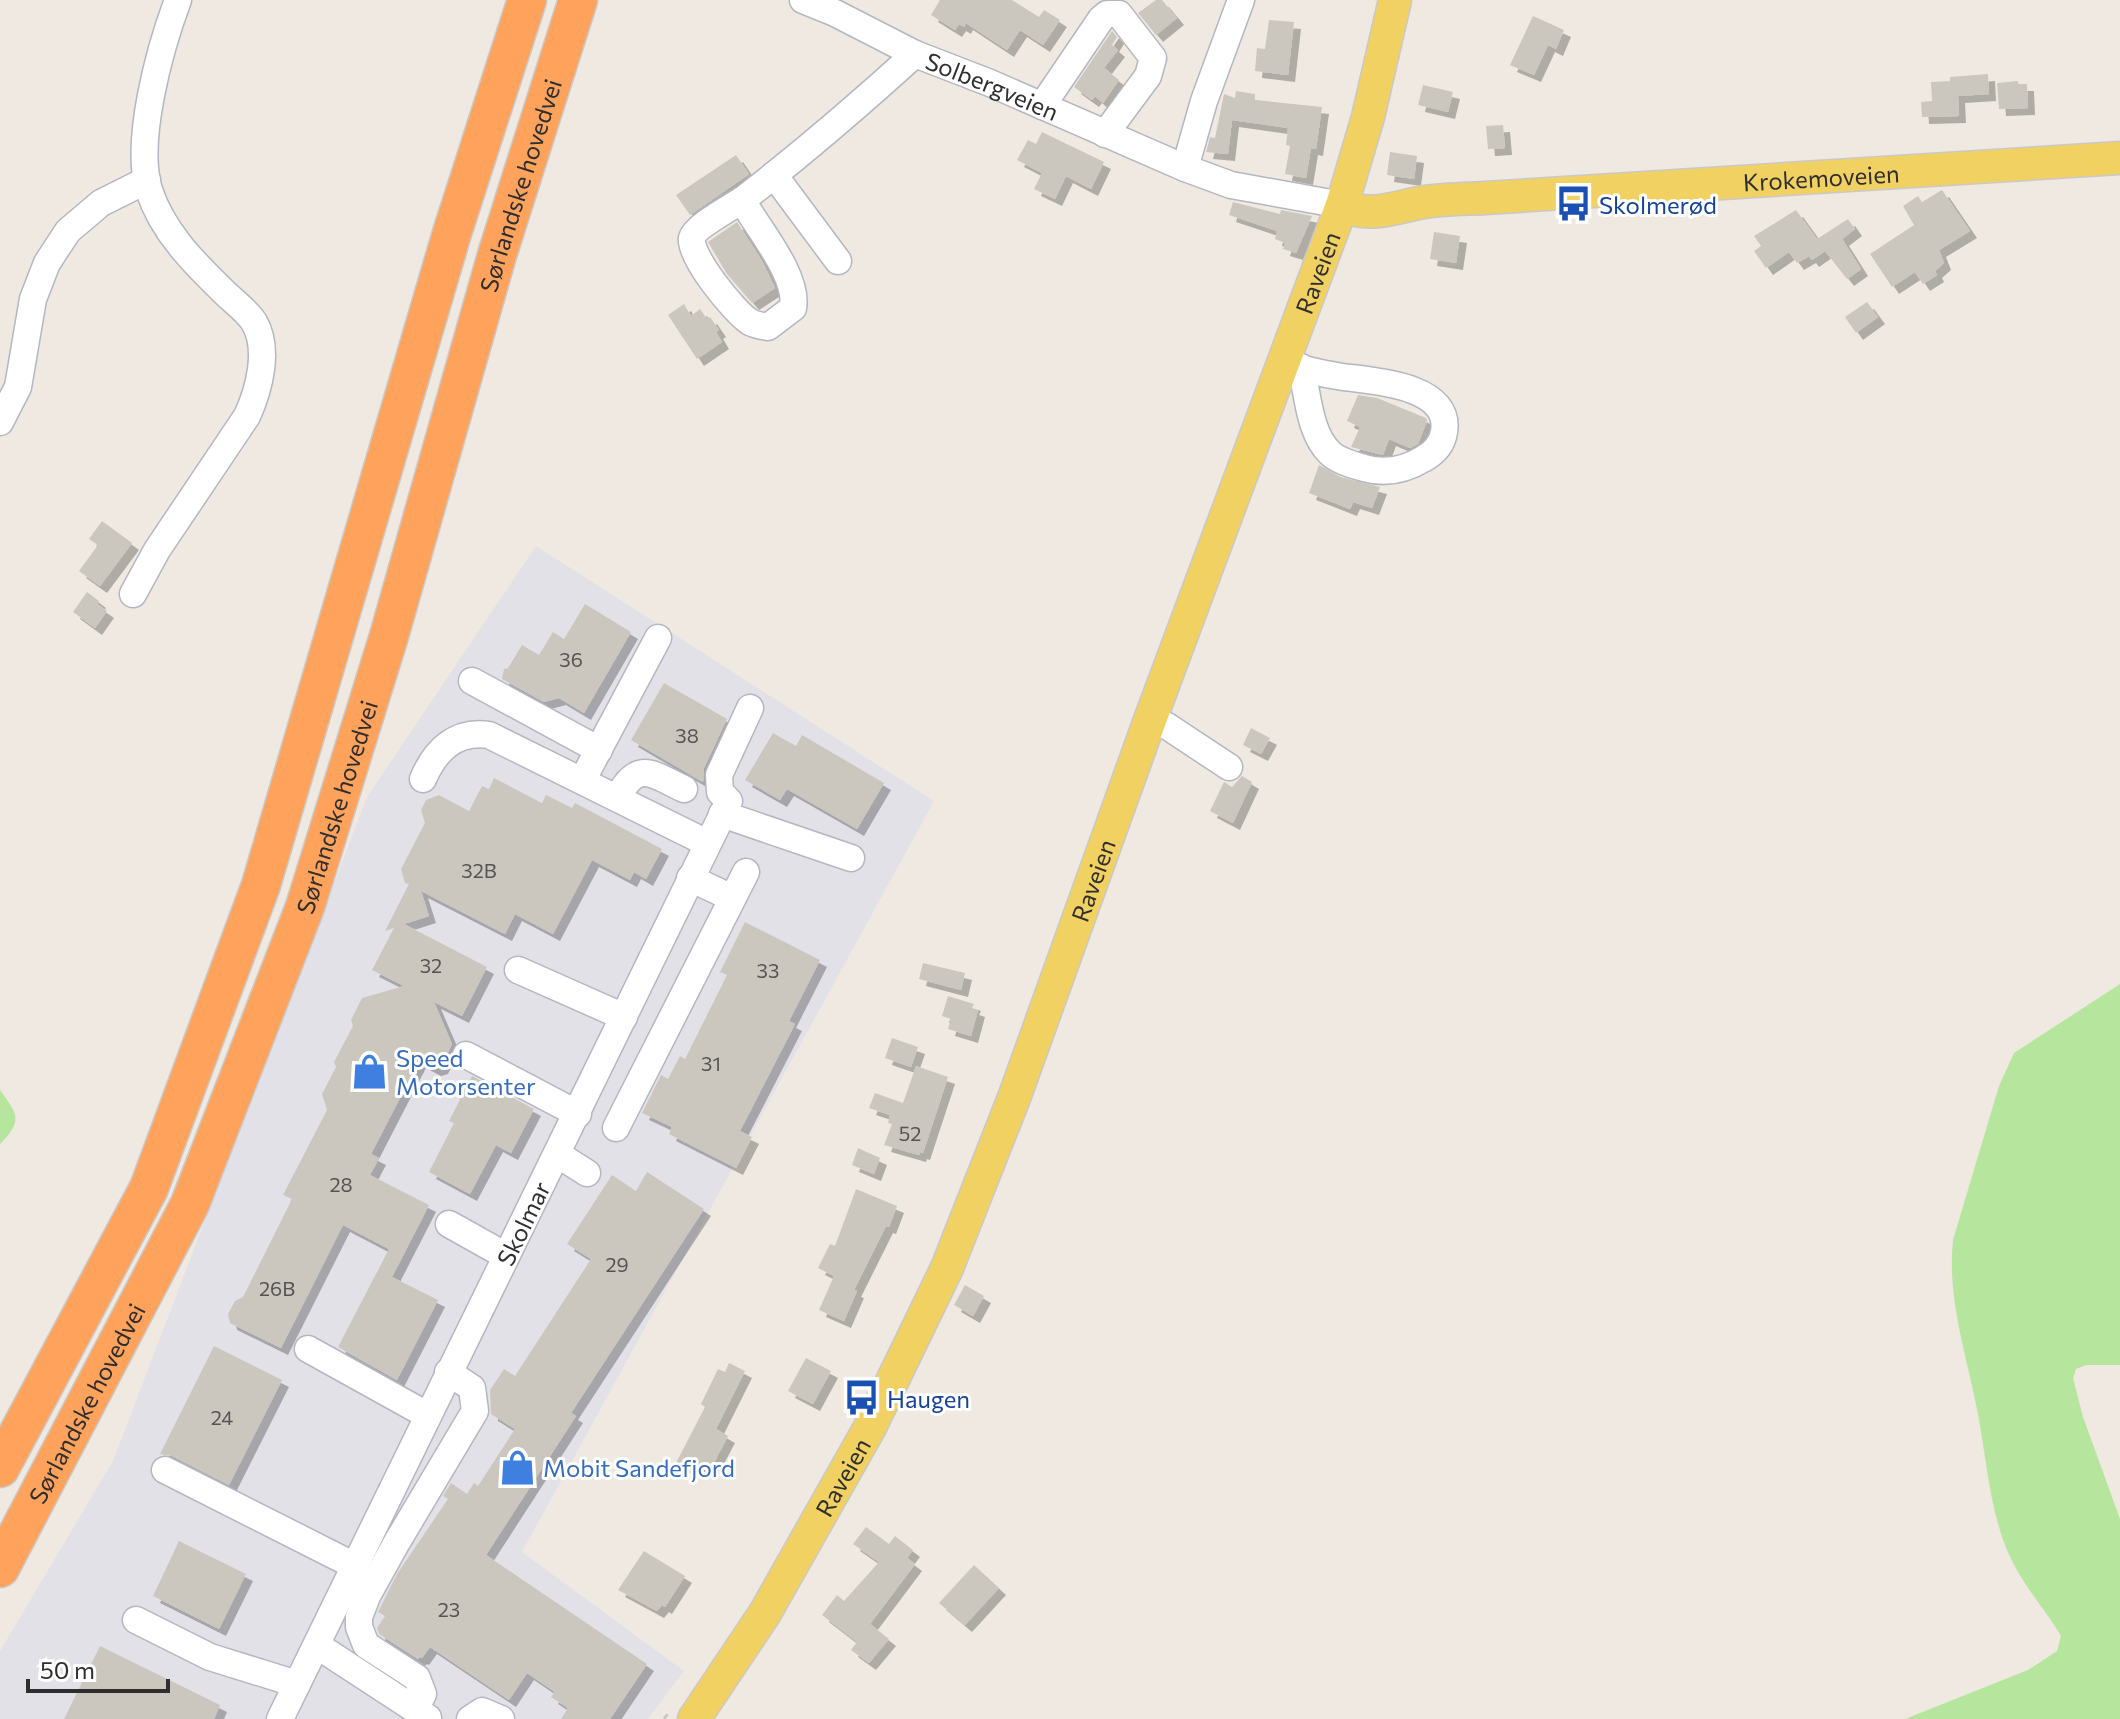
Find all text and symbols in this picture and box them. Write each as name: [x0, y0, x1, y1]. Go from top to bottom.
street label: Solbergveien: [922, 45, 1063, 126]
street label: Sørlandske hovedvei: [473, 75, 567, 295]
street label: Krokemoveien: [1742, 158, 1900, 196]
bus stop icon: Skolmerød: [1554, 185, 1592, 223]
place label: Skolmerød: [1599, 190, 1717, 219]
street label: Raveien: [1288, 227, 1345, 317]
house number: 36: [559, 647, 583, 671]
street label: Sørlandske hovedvei: [289, 697, 383, 917]
house number: 38: [675, 723, 699, 747]
street label: Raveien: [1064, 835, 1120, 925]
house number: 32B: [461, 858, 497, 882]
house number: 32: [420, 953, 442, 977]
house number: 33: [757, 958, 779, 982]
place label: Speed Motorsenter: [396, 1043, 536, 1100]
house number: 31: [701, 1051, 721, 1075]
shop icon: Speed Motorsenter: [351, 1052, 389, 1090]
house number: 52: [899, 1121, 921, 1145]
house number: 28: [329, 1172, 353, 1196]
street label: Skolmar: [490, 1176, 556, 1270]
house number: 29: [605, 1252, 629, 1276]
house number: 26B: [259, 1276, 295, 1300]
street label: Sørlandske hovedvei: [22, 1298, 150, 1508]
bus stop icon: Haugen: [842, 1379, 880, 1417]
place label: Haugen: [887, 1384, 970, 1413]
house number: 24: [211, 1405, 233, 1429]
street label: Raveien: [808, 1432, 876, 1521]
shop icon: Mobit Sandefjord: [498, 1448, 536, 1486]
place label: Mobit Sandefjord: [543, 1453, 735, 1482]
house number: 23: [438, 1597, 460, 1621]
scale bar: [28, 1643, 168, 1693]
text: 50 m: [40, 1655, 95, 1684]

